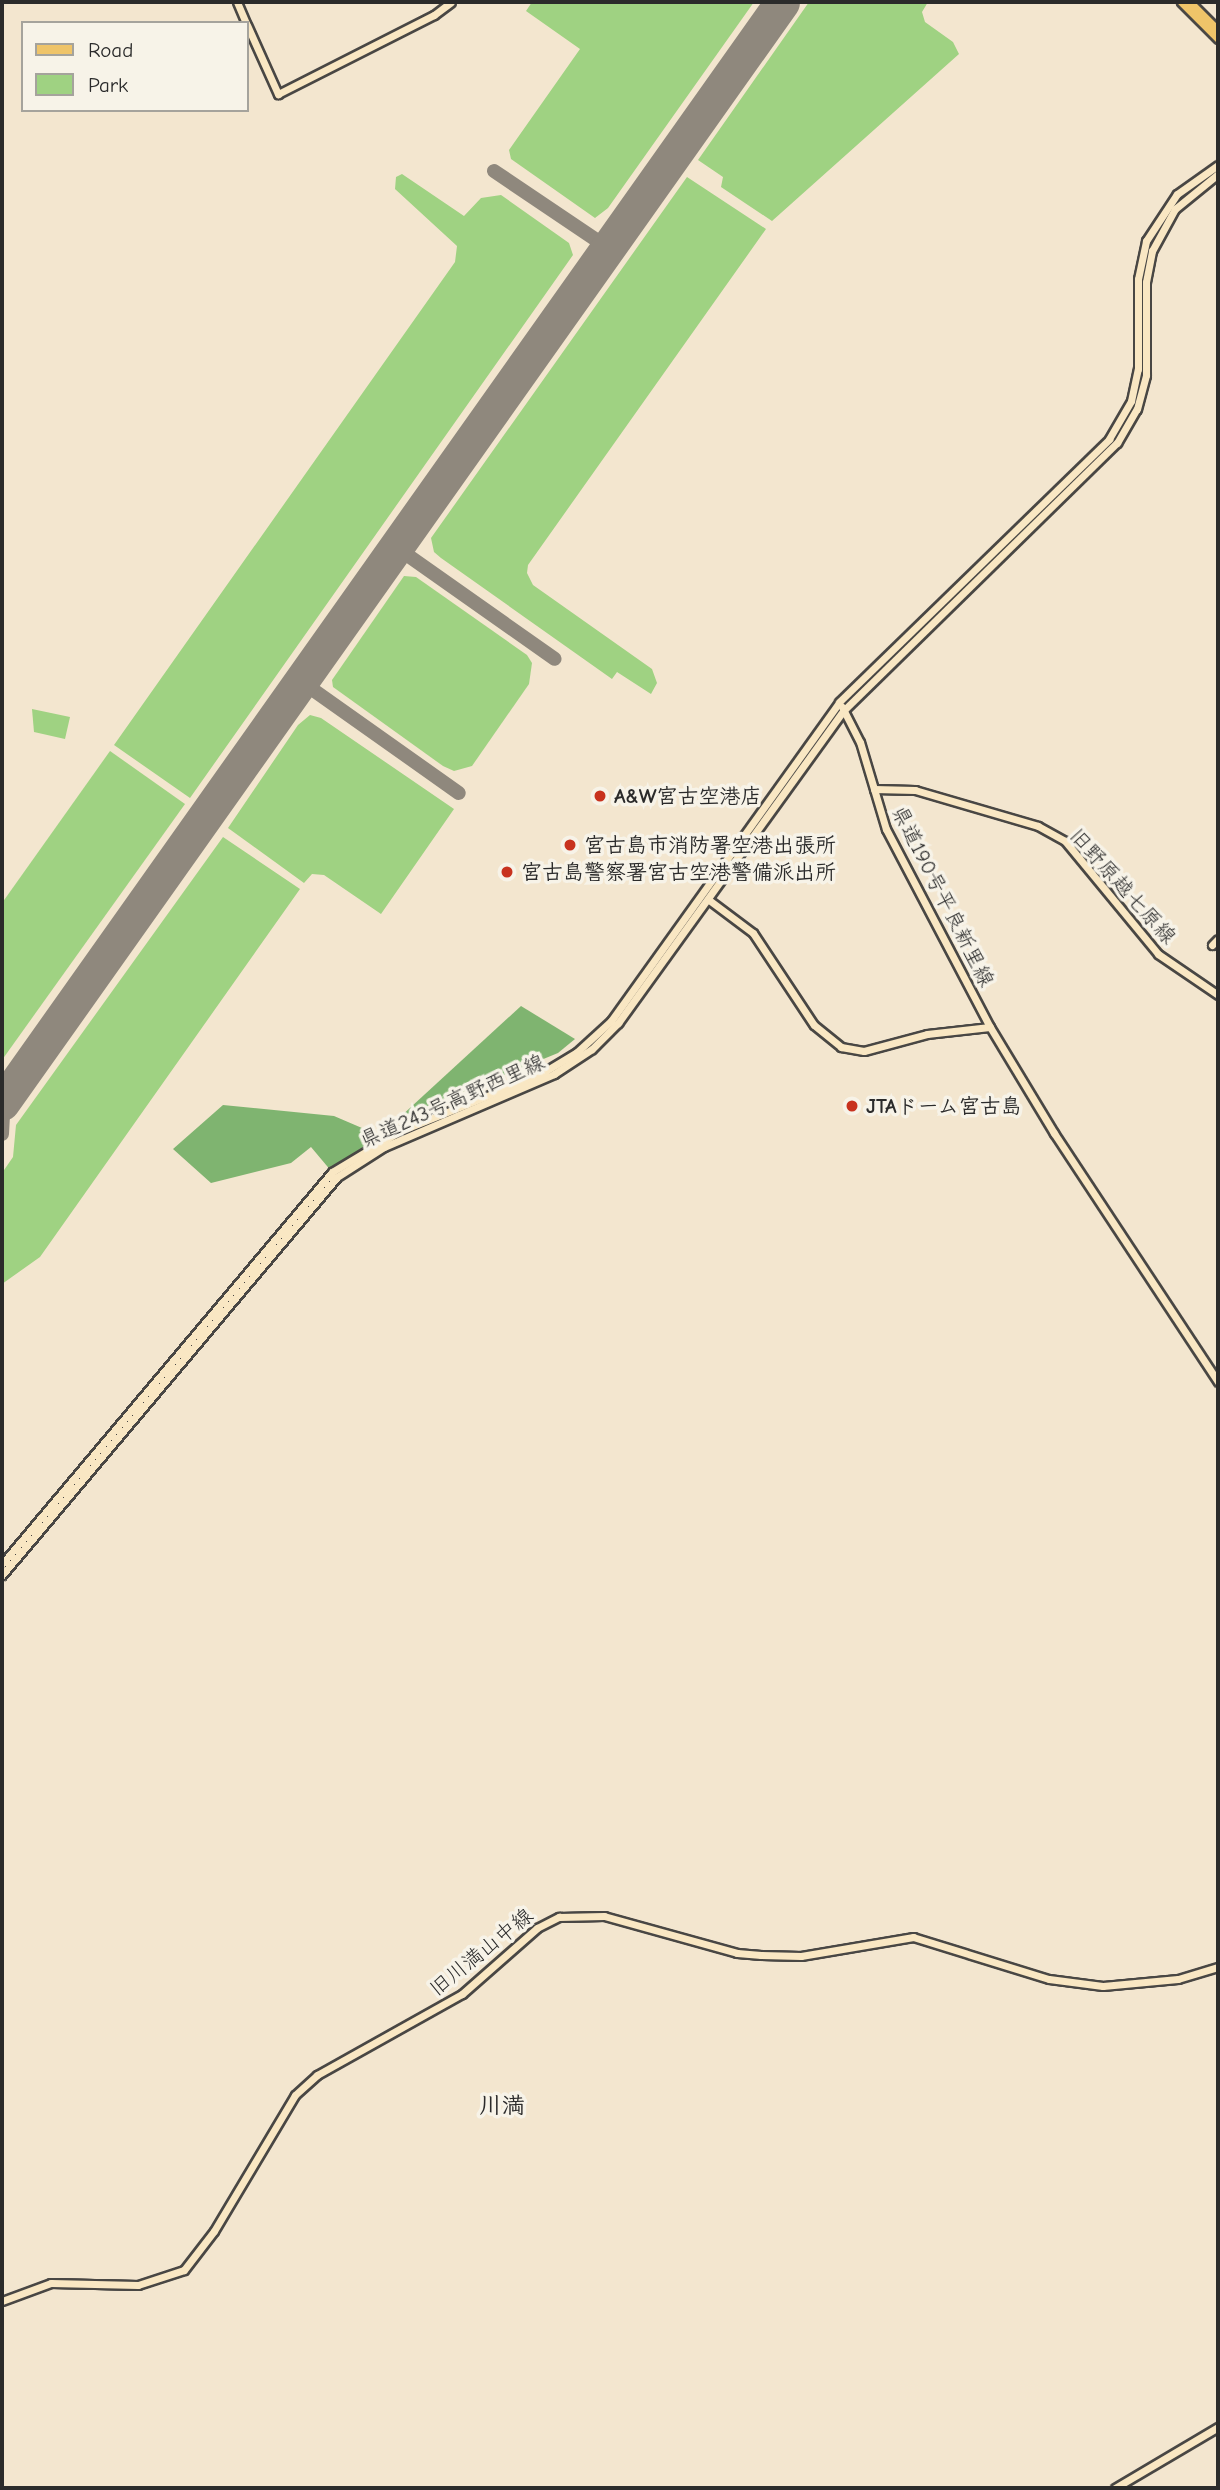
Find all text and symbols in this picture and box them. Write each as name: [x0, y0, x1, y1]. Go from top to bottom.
legend: [21, 21, 248, 112]
text: Road: [88, 38, 133, 62]
text: Park: [88, 73, 128, 97]
place label: A&W宮古空港店: [614, 783, 762, 809]
marker: A&W宮古空港店: [592, 788, 608, 804]
street label: 県道190号平良新里線: [886, 801, 1000, 991]
street label: 旧野原越七原線: [1064, 823, 1182, 949]
place label: 宮古島市消防署空港出張所: [584, 832, 836, 858]
marker: 宮古島市消防署空港出張所: [562, 837, 578, 853]
place label: 宮古島警察署宮古空港警備派出所: [521, 859, 836, 885]
marker: 宮古島警察署宮古空港警備派出所: [499, 864, 515, 880]
street label: 県道243号高野西里線: [356, 1049, 548, 1153]
place label: JTAドーム宮古島: [866, 1093, 1023, 1119]
marker: JTAドーム宮古島: [844, 1098, 860, 1114]
street label: 旧川満山中線: [424, 1903, 538, 2001]
district label: 川満: [479, 2092, 525, 2120]

